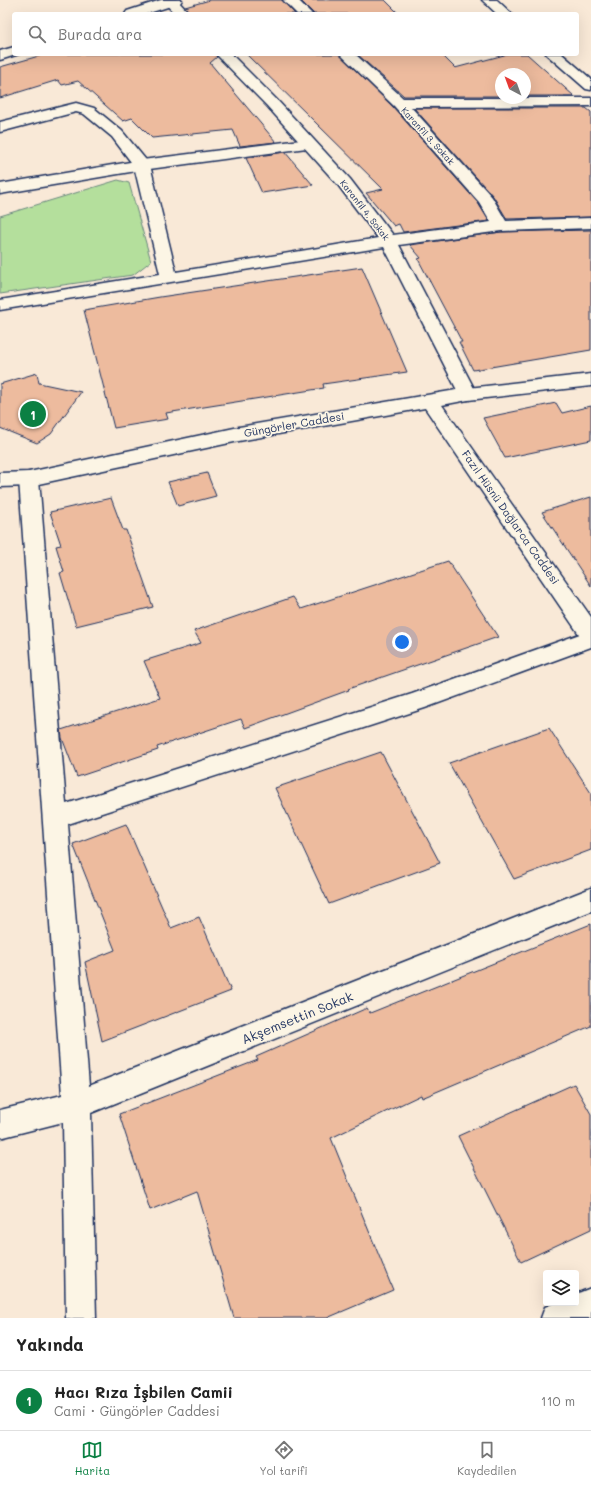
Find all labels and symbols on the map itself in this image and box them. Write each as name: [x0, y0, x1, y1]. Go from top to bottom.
north arrow: [495, 68, 531, 104]
street label: Karanfil 3. Sokak: [399, 105, 457, 167]
street label: Karanfil 4. Sokak: [338, 177, 392, 243]
pin: 1: [20, 399, 46, 429]
street label: Güngörler Caddesi: [243, 408, 345, 440]
street label: Fazıl Hüsnü Dağlarca Caddesi: [459, 447, 563, 587]
your location: [392, 632, 412, 652]
street label: Akşemsettin Sokak: [239, 987, 355, 1047]

